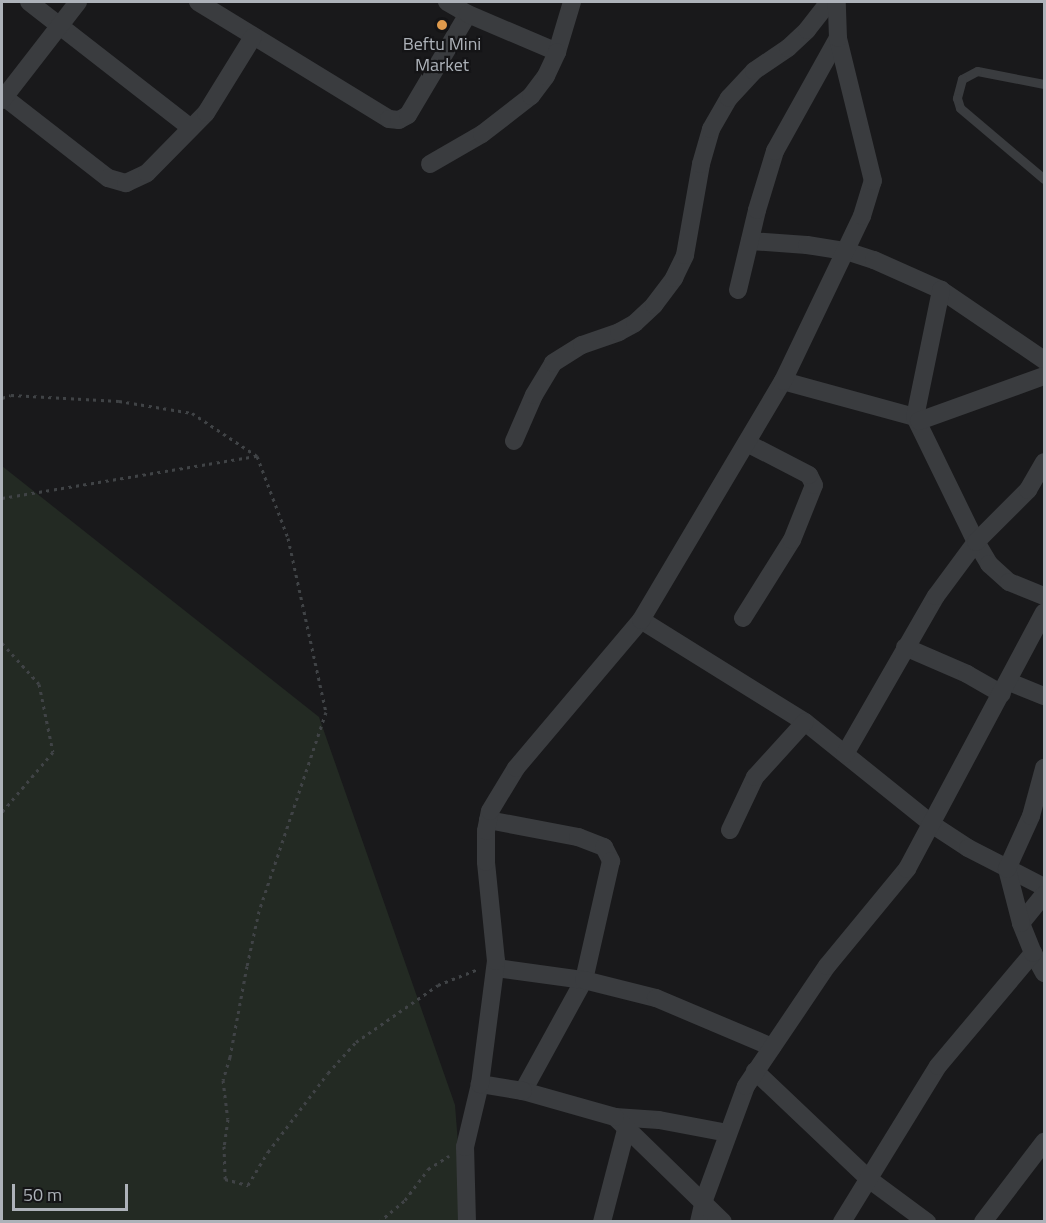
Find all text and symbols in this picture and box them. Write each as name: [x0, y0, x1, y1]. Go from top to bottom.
marker: Beftu Mini Market: [435, 18, 449, 32]
place label: Beftu Mini Market: [403, 34, 481, 76]
scale bar: [15, 1172, 130, 1210]
text: 50 m: [23, 1181, 62, 1208]

